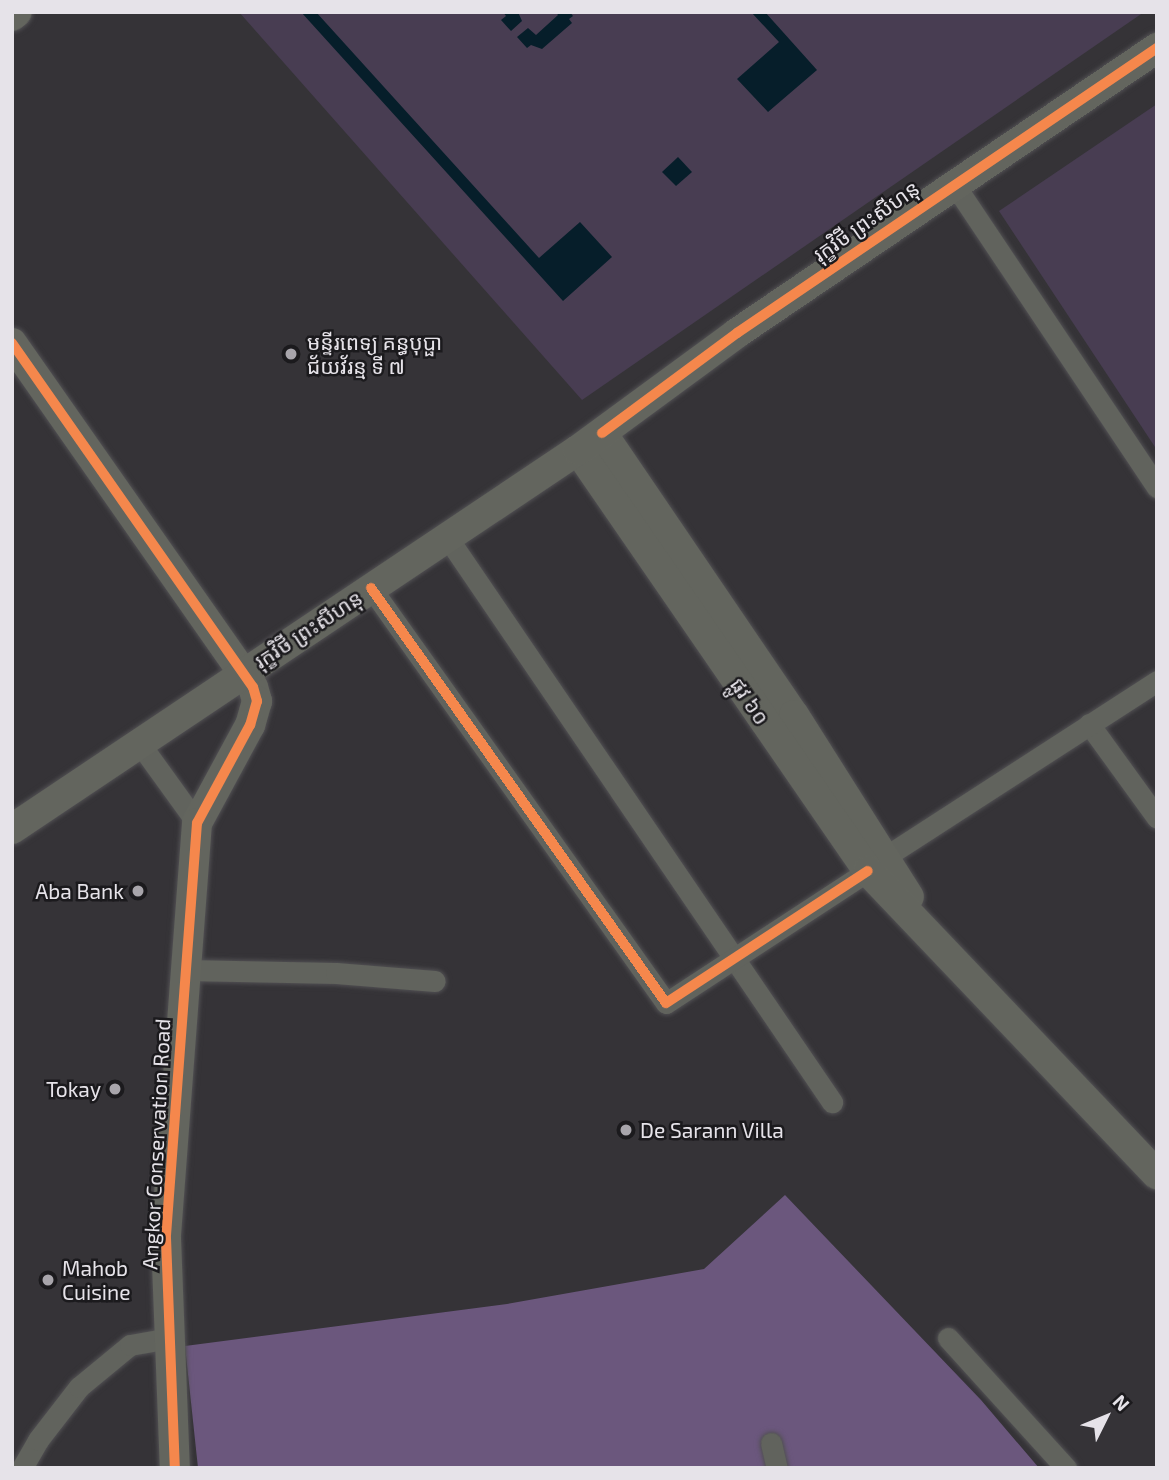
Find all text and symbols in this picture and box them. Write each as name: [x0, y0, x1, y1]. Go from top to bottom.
street label: រុក្ខវិថី ព្រះសីហនុ: [808, 175, 924, 267]
place label: មន្ទីរពេទ្យ គន្ធបុប្ផា ជ័យវ័រន្ម ទី ៧: [307, 329, 442, 379]
marker: មន្ទីរពេទ្យ គន្ធបុប្ផា ជ័យវ័រន្ម ទី ៧: [281, 344, 301, 364]
street label: រុក្ខវិថី ព្រះសីហនុ: [249, 585, 367, 673]
street label: ផ្លូវ ៦០: [725, 673, 775, 729]
place label: Aba Bank: [35, 878, 124, 904]
marker: Aba Bank: [130, 883, 146, 899]
street label: Angkor Conservation Road: [137, 1018, 175, 1270]
place label: Tokay: [46, 1076, 101, 1102]
marker: Tokay: [107, 1081, 123, 1097]
place label: De Sarann Villa: [640, 1117, 784, 1143]
marker: De Sarann Villa: [618, 1122, 634, 1138]
place label: Mahob Cuisine: [62, 1255, 131, 1305]
marker: Mahob Cuisine: [40, 1272, 56, 1288]
north arrow: [1071, 1382, 1141, 1452]
text: N: [1109, 1389, 1135, 1415]

